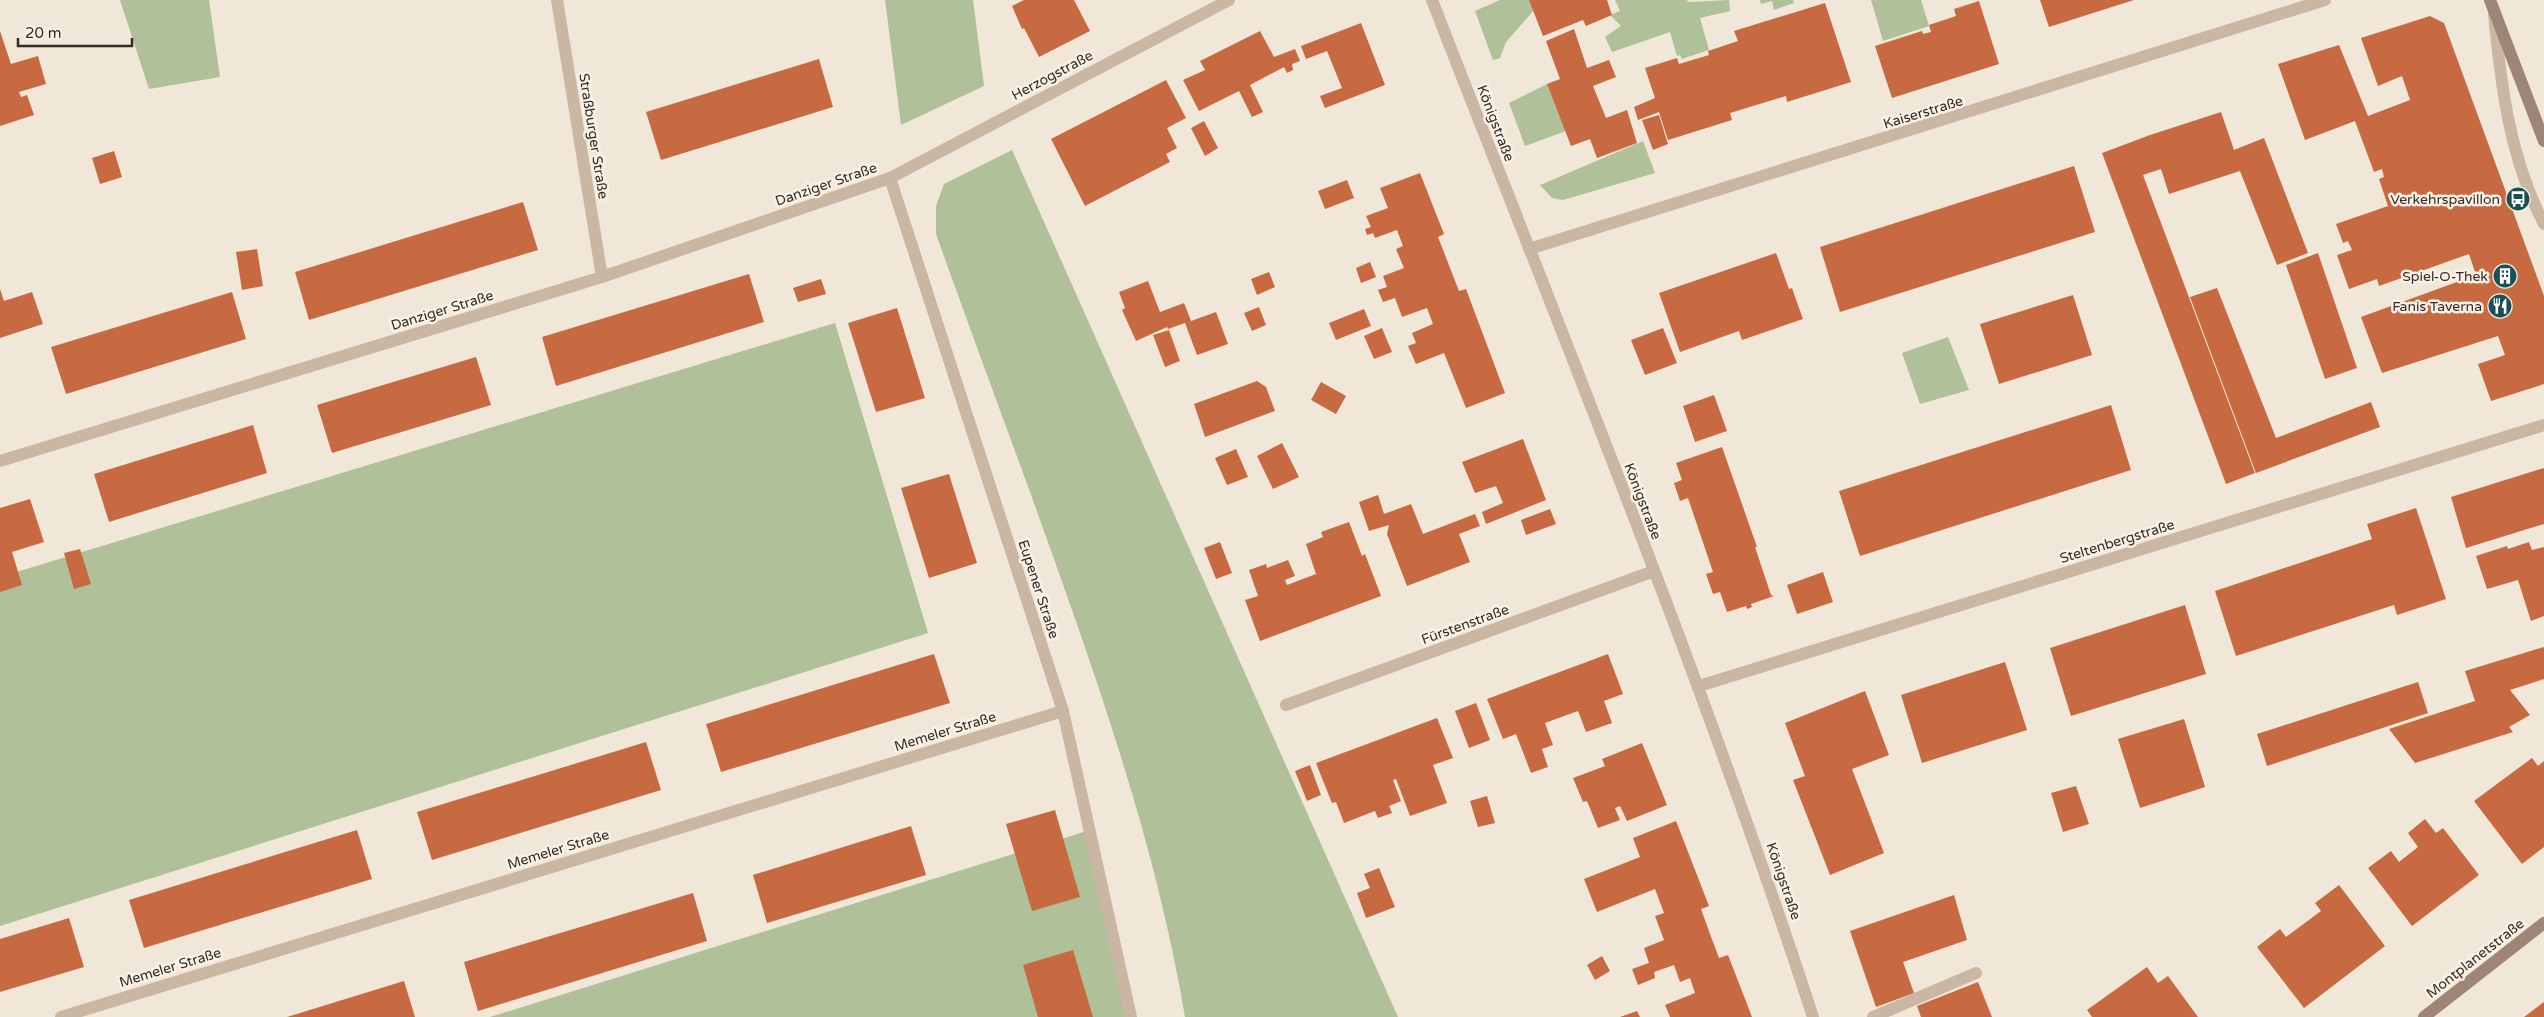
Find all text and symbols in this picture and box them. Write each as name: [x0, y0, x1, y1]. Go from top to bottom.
scale bar: [18, 15, 131, 47]
text: 20 m: [25, 24, 62, 42]
street label: Herzogstraße: [1009, 47, 1096, 104]
street label: Straßburger Straße: [575, 72, 612, 200]
street label: Königstraße: [1473, 83, 1518, 164]
street label: Kaiserstraße: [1881, 92, 1965, 133]
street label: Danziger Straße: [773, 159, 879, 210]
bus stop icon: Verkehrspavillon: [2505, 186, 2531, 212]
place label: Verkehrspavillon: [2390, 191, 2500, 208]
building icon: Spiel-O-Thek: [2492, 263, 2518, 289]
place label: Spiel-O-Thek: [2402, 268, 2488, 285]
street label: Danziger Straße: [389, 287, 496, 334]
restaurant icon: Fanis Taverna: [2487, 293, 2513, 319]
place label: Fanis Taverna: [2392, 298, 2482, 315]
street label: Königstraße: [1620, 461, 1665, 542]
street label: Steltenbergstraße: [2058, 516, 2177, 567]
street label: Eupener Straße: [1015, 538, 1063, 641]
street label: Fürstenstraße: [1419, 601, 1511, 648]
street label: Memeler Straße: [892, 708, 998, 755]
street label: Memeler Straße: [505, 826, 611, 873]
street label: Königstraße: [1762, 840, 1805, 922]
street label: Montplanetstraße: [2423, 915, 2528, 1002]
street label: Memeler Straße: [117, 944, 223, 991]

